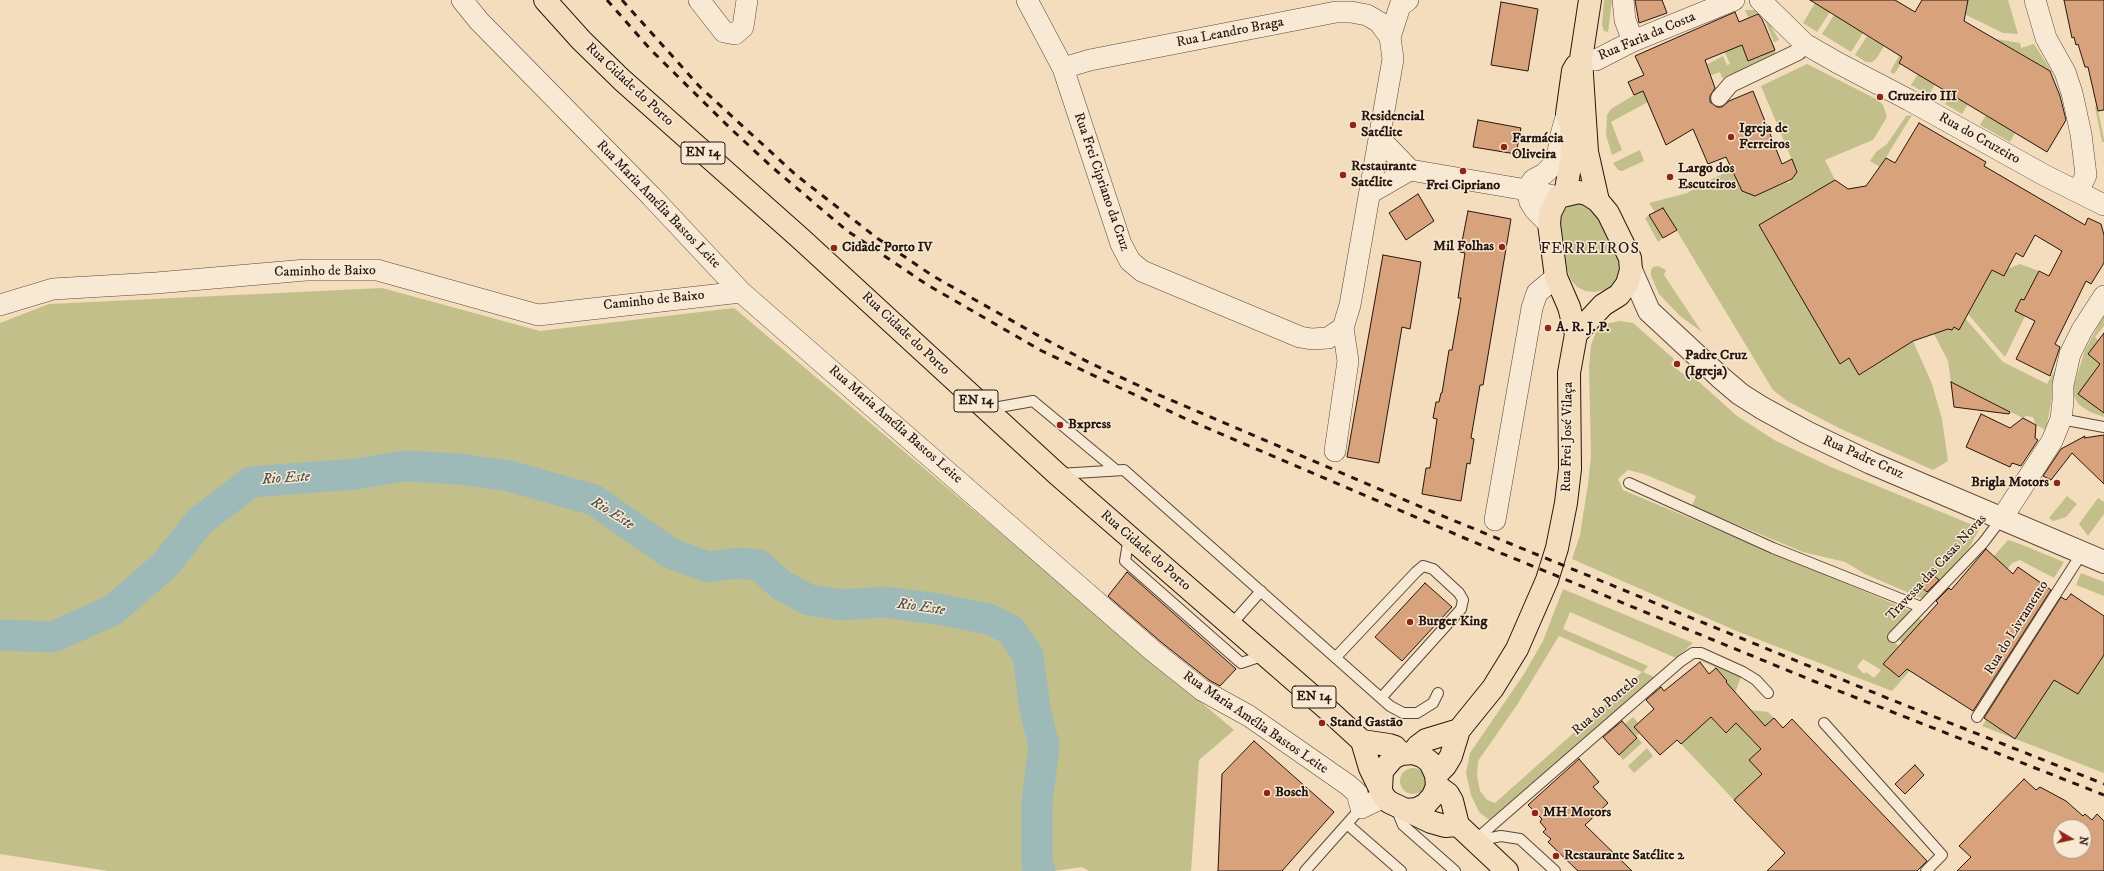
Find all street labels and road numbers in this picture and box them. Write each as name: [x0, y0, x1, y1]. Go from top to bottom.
street label: Rua Faria da Costa: [1596, 9, 1698, 65]
street label: Rua Leandro Braga: [1175, 14, 1285, 52]
street label: Rua Cidade do Porto: [581, 40, 677, 130]
street label: Rua do Cruzeiro: [1935, 110, 2023, 168]
street label: Rua Frei Cipriano da Cruz: [1069, 111, 1133, 253]
street label: Rua Maria Amélia Bastos Leite: [592, 137, 724, 273]
road number: EN 14: [681, 142, 725, 164]
street label: Caminho de Baixo: [274, 263, 376, 281]
street label: Caminho de Baixo: [603, 287, 705, 315]
street label: Rua Cidade do Porto: [857, 289, 953, 379]
street label: Rua Maria Amélia Bastos Leite: [825, 362, 965, 488]
street label: Rua Frei José Vilaça: [1559, 382, 1577, 492]
road number: EN 14: [954, 390, 998, 412]
street label: Rua Padre Cruz: [1820, 433, 1906, 483]
street label: Rua Cidade do Porto: [1096, 507, 1194, 595]
street label: Travessa das Casas Novas: [1883, 511, 1991, 625]
street label: Rua do Livramento: [1981, 578, 2053, 678]
street label: Rua Maria Amélia Bastos Leite: [1179, 668, 1331, 778]
street label: Rua do Portelo: [1569, 672, 1643, 740]
road number: EN 14: [1292, 686, 1336, 708]

